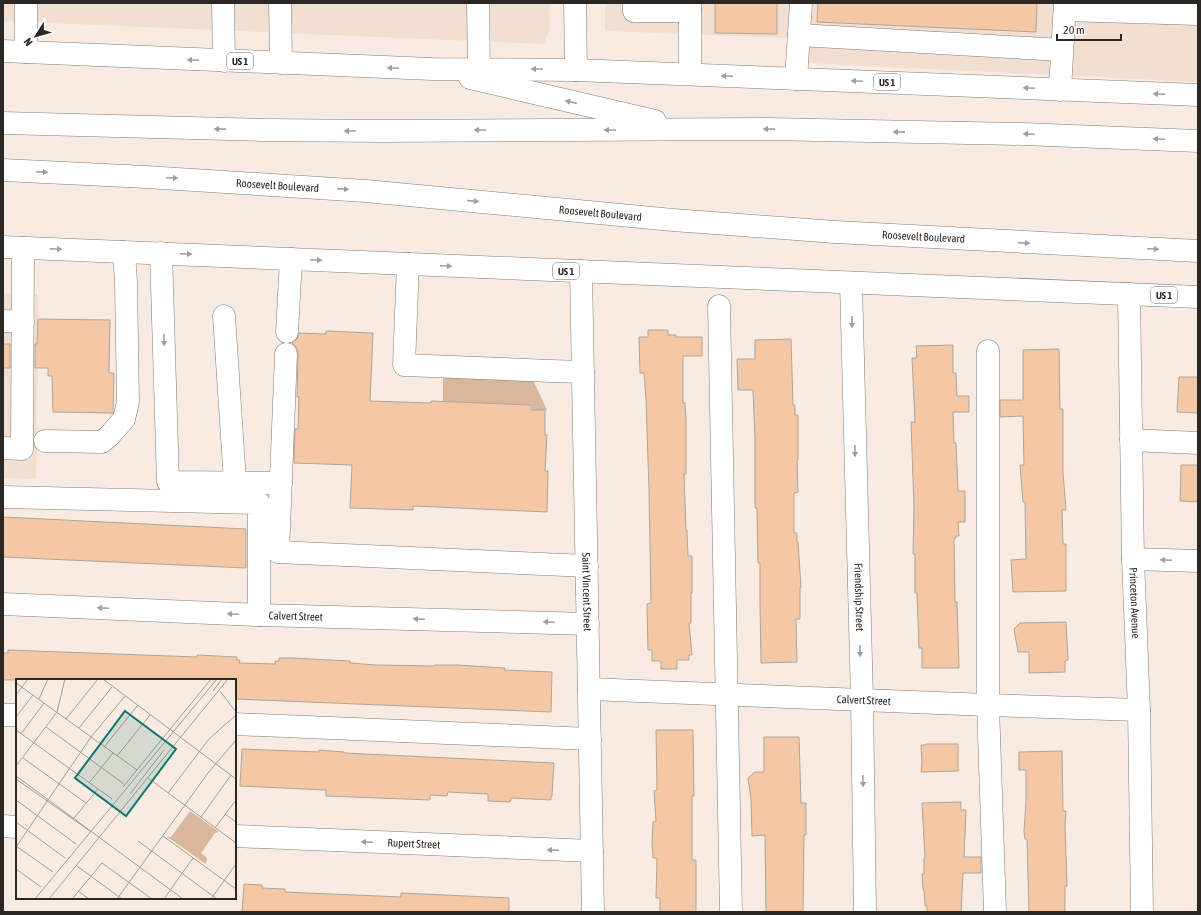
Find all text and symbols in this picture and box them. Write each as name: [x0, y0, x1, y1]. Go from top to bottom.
north arrow: [16, 16, 56, 56]
scale bar: [1057, 16, 1121, 42]
text: 20 m: [1063, 23, 1085, 37]
text: N: [21, 36, 35, 48]
road number: US 1: [227, 53, 253, 69]
one-way arrow: [187, 56, 199, 63]
one-way arrow: [387, 64, 399, 71]
one-way arrow: [530, 66, 543, 72]
one-way arrow: [720, 73, 733, 79]
road number: US 1: [874, 74, 900, 90]
one-way arrow: [850, 78, 863, 84]
one-way arrow: [1023, 85, 1035, 92]
one-way arrow: [1153, 90, 1165, 97]
one-way arrow: [565, 98, 577, 104]
one-way arrow: [213, 126, 226, 132]
one-way arrow: [762, 126, 775, 132]
one-way arrow: [473, 127, 486, 133]
one-way arrow: [603, 127, 616, 133]
one-way arrow: [343, 128, 356, 134]
one-way arrow: [893, 128, 905, 135]
one-way arrow: [1022, 131, 1035, 137]
one-way arrow: [1153, 136, 1165, 143]
one-way arrow: [36, 168, 48, 175]
one-way arrow: [166, 175, 178, 182]
street label: Roosevelt Boulevard: [236, 177, 319, 194]
one-way arrow: [337, 186, 349, 193]
one-way arrow: [467, 198, 479, 205]
street label: Roosevelt Boulevard: [558, 203, 642, 223]
street label: Roosevelt Boulevard: [882, 228, 965, 245]
one-way arrow: [1018, 239, 1030, 246]
one-way arrow: [1147, 245, 1159, 252]
one-way arrow: [50, 246, 63, 252]
one-way arrow: [180, 251, 192, 258]
one-way arrow: [310, 257, 323, 263]
one-way arrow: [440, 262, 452, 269]
road number: US 1: [553, 263, 579, 279]
road number: US 1: [1151, 287, 1177, 303]
one-way arrow: [849, 316, 855, 329]
one-way arrow: [161, 334, 167, 347]
one-way arrow: [852, 445, 858, 458]
street label: Saint Vincent Street: [580, 552, 594, 631]
one-way arrow: [1159, 557, 1172, 563]
street label: Friendship Street: [852, 563, 866, 631]
street label: Princeton Avenue: [1127, 567, 1142, 639]
one-way arrow: [97, 605, 109, 612]
street label: Calvert Street: [268, 609, 323, 623]
one-way arrow: [227, 610, 239, 617]
one-way arrow: [412, 616, 425, 622]
one-way arrow: [543, 619, 555, 626]
one-way arrow: [857, 645, 864, 657]
inset map: [16, 679, 236, 899]
street label: Calvert Street: [836, 693, 891, 707]
one-way arrow: [860, 775, 866, 788]
street label: Rupert Street: [387, 836, 441, 851]
one-way arrow: [361, 838, 373, 845]
one-way arrow: [547, 846, 559, 853]

